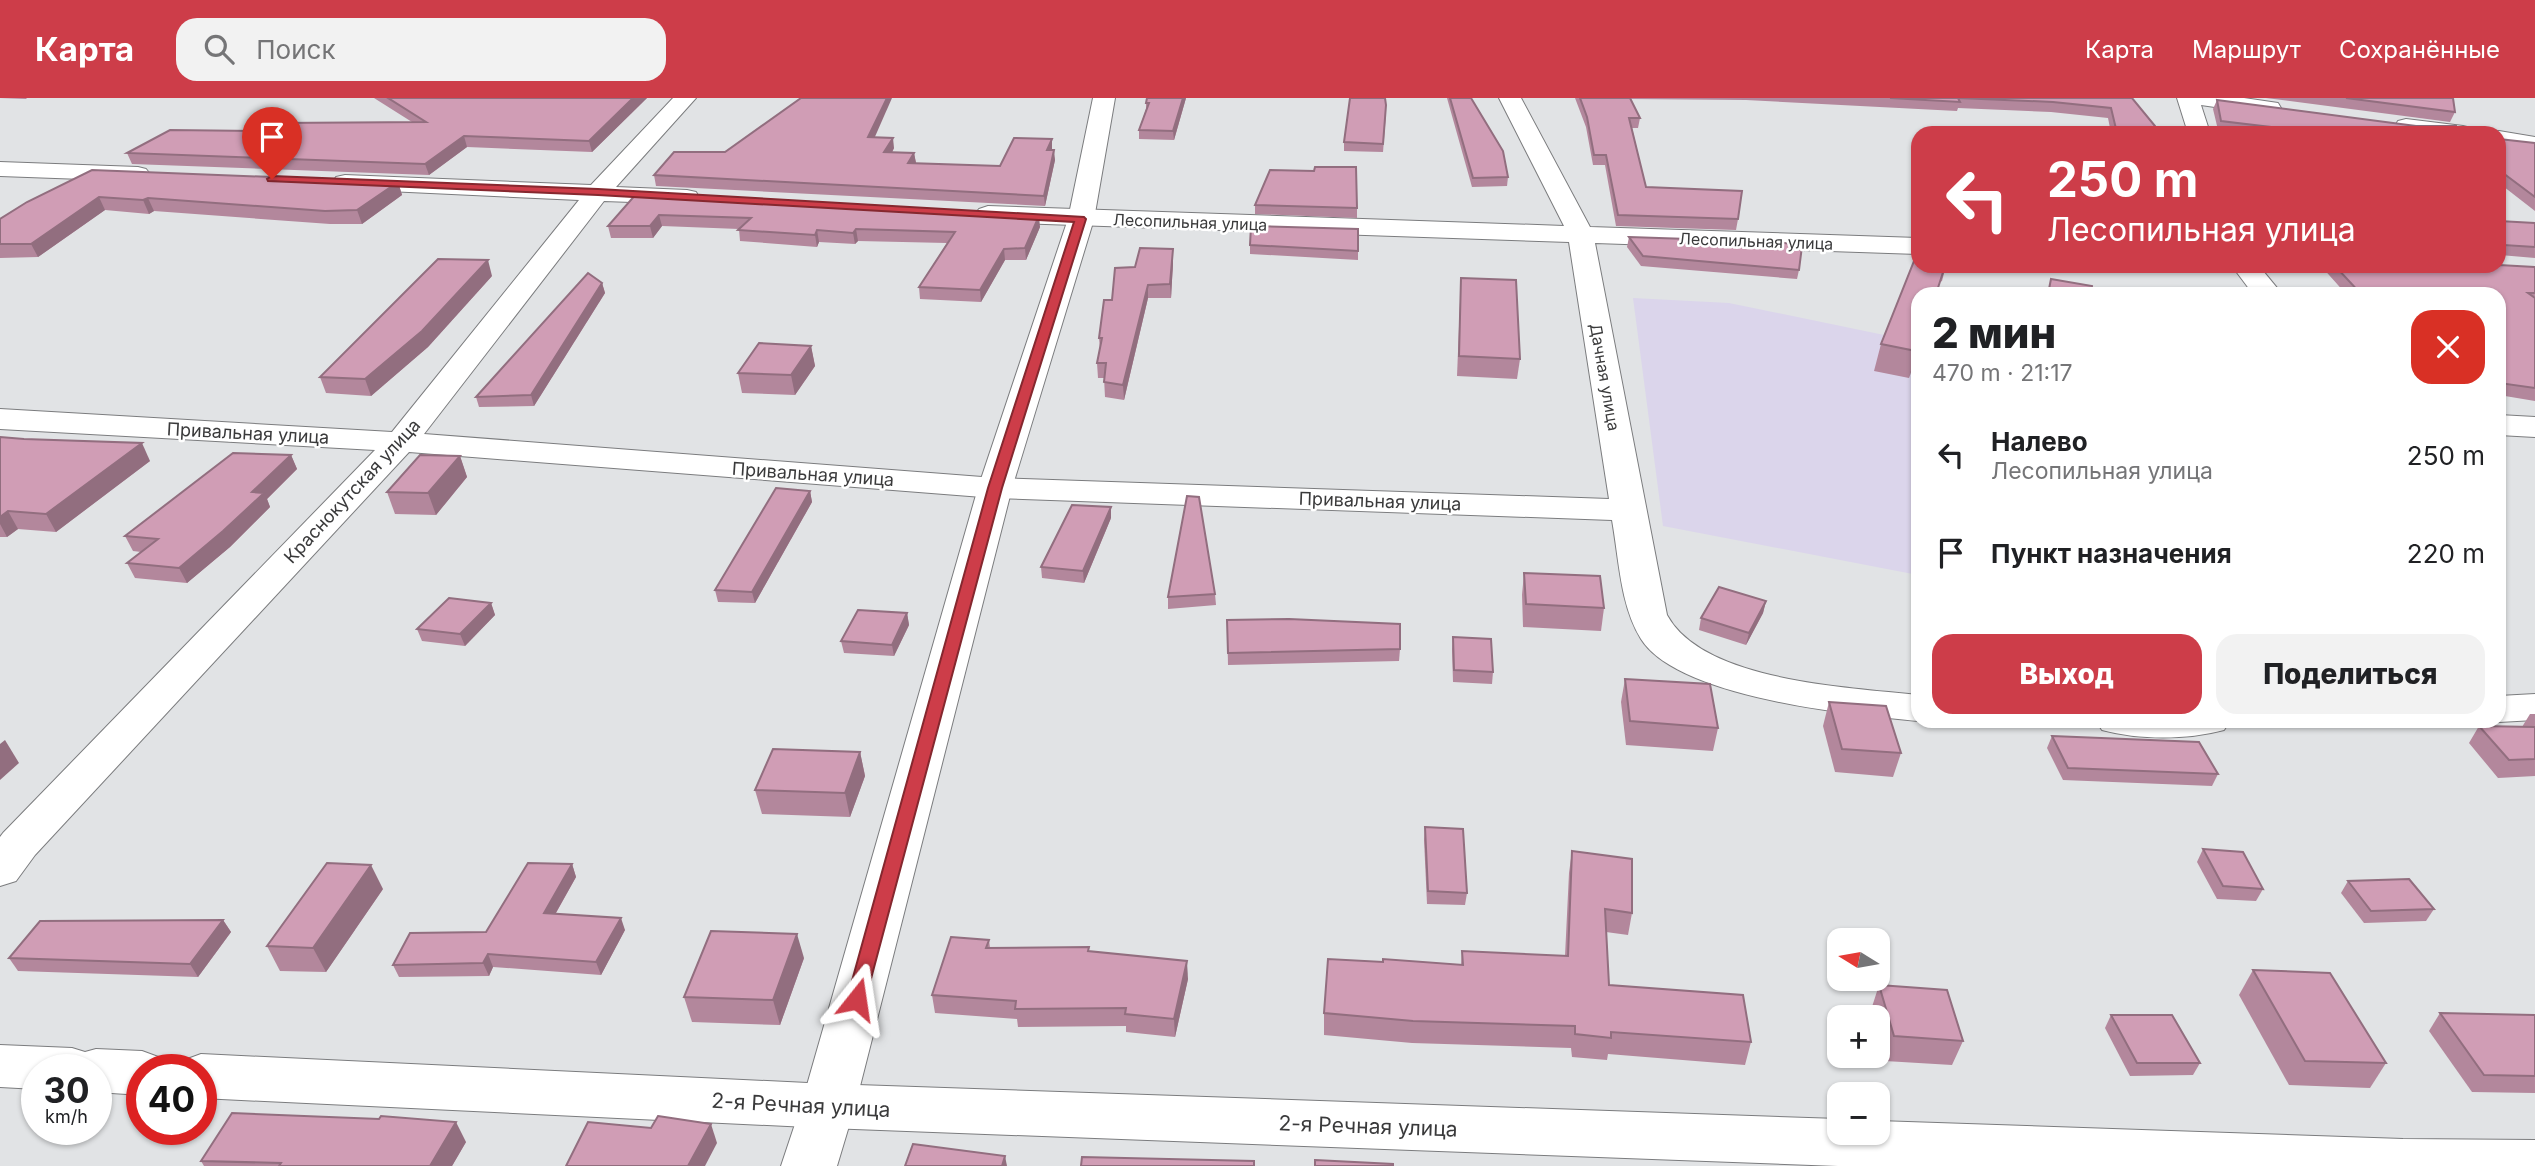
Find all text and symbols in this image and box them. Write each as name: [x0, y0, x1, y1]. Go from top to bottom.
search box: [176, 18, 666, 81]
text: Карта: [35, 29, 134, 69]
icon: search: [200, 30, 238, 68]
text: Поиск: [256, 34, 335, 65]
text: Карта: [2085, 35, 2154, 64]
text: Маршрут: [2192, 35, 2301, 64]
text: Сохранённые: [2339, 35, 2500, 64]
pin: [242, 107, 302, 179]
icon: arrive: [253, 118, 291, 156]
text: 250 m: [2047, 150, 2199, 209]
icon: left: [1932, 154, 2023, 245]
street label: Лесопильная улица: [1113, 209, 1267, 235]
text: Лесопильная улица: [2047, 210, 2356, 249]
street label: Лесопильная улица: [1679, 228, 1833, 254]
text: 2 мин: [1932, 307, 2056, 358]
button: close: [2411, 310, 2485, 384]
street label: Дачная улица: [1586, 322, 1624, 432]
text: 470 m · 21:17: [1932, 359, 2073, 387]
street label: Краснокутская улица: [280, 414, 424, 568]
street label: Привальная улица: [166, 418, 330, 448]
text: Налево: [1991, 426, 2088, 457]
icon: left: [1932, 436, 1970, 474]
text: 250 m: [2407, 440, 2485, 471]
text: Лесопильная улица: [1991, 457, 2213, 485]
street label: Привальная улица: [731, 458, 895, 490]
street label: Привальная улица: [1298, 488, 1462, 514]
icon: arrive: [1932, 534, 1970, 572]
text: Пункт назначения: [1991, 538, 2232, 569]
text: 220 m: [2407, 538, 2485, 569]
button: Выход: [1932, 634, 2202, 714]
button: Поделиться: [2216, 634, 2485, 714]
north arrow: [1827, 928, 1890, 990]
map controls: [1827, 928, 1890, 1145]
position arrow: [820, 962, 894, 1036]
button: +: [1827, 1005, 1890, 1068]
speed limit sign: 40: [126, 1054, 217, 1145]
text: 30: [43, 1069, 90, 1111]
button: −: [1827, 1082, 1890, 1145]
street label: 2-я Речная улица: [711, 1088, 891, 1122]
text: km/h: [45, 1106, 88, 1127]
street label: 2-я Речная улица: [1278, 1110, 1458, 1142]

